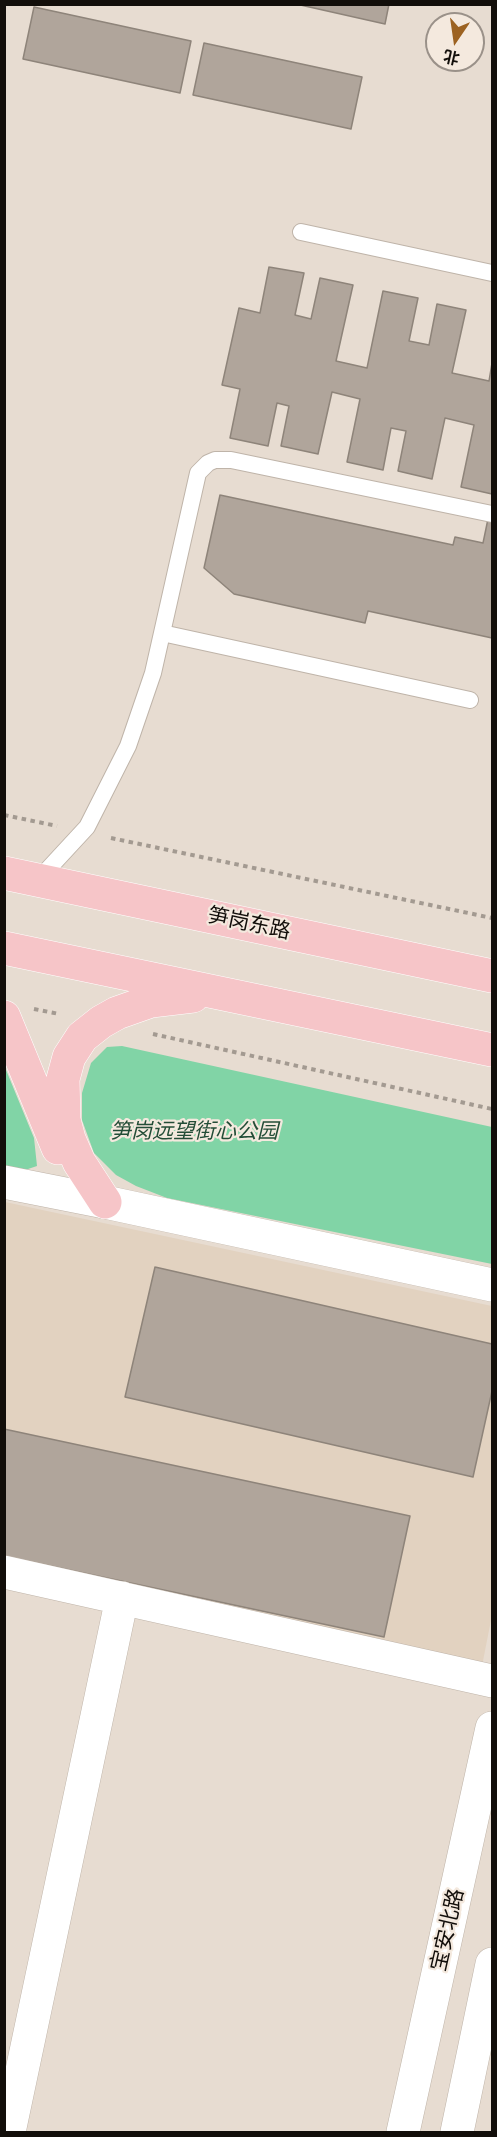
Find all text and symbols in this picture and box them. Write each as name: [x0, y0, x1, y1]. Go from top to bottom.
north arrow: [425, 12, 485, 72]
text: 北: [441, 46, 461, 69]
street label: 笋岗东路: [205, 903, 293, 945]
park label: 笋岗远望街心公园: [110, 1119, 278, 1145]
street label: 宝安北路: [426, 1886, 470, 1974]

